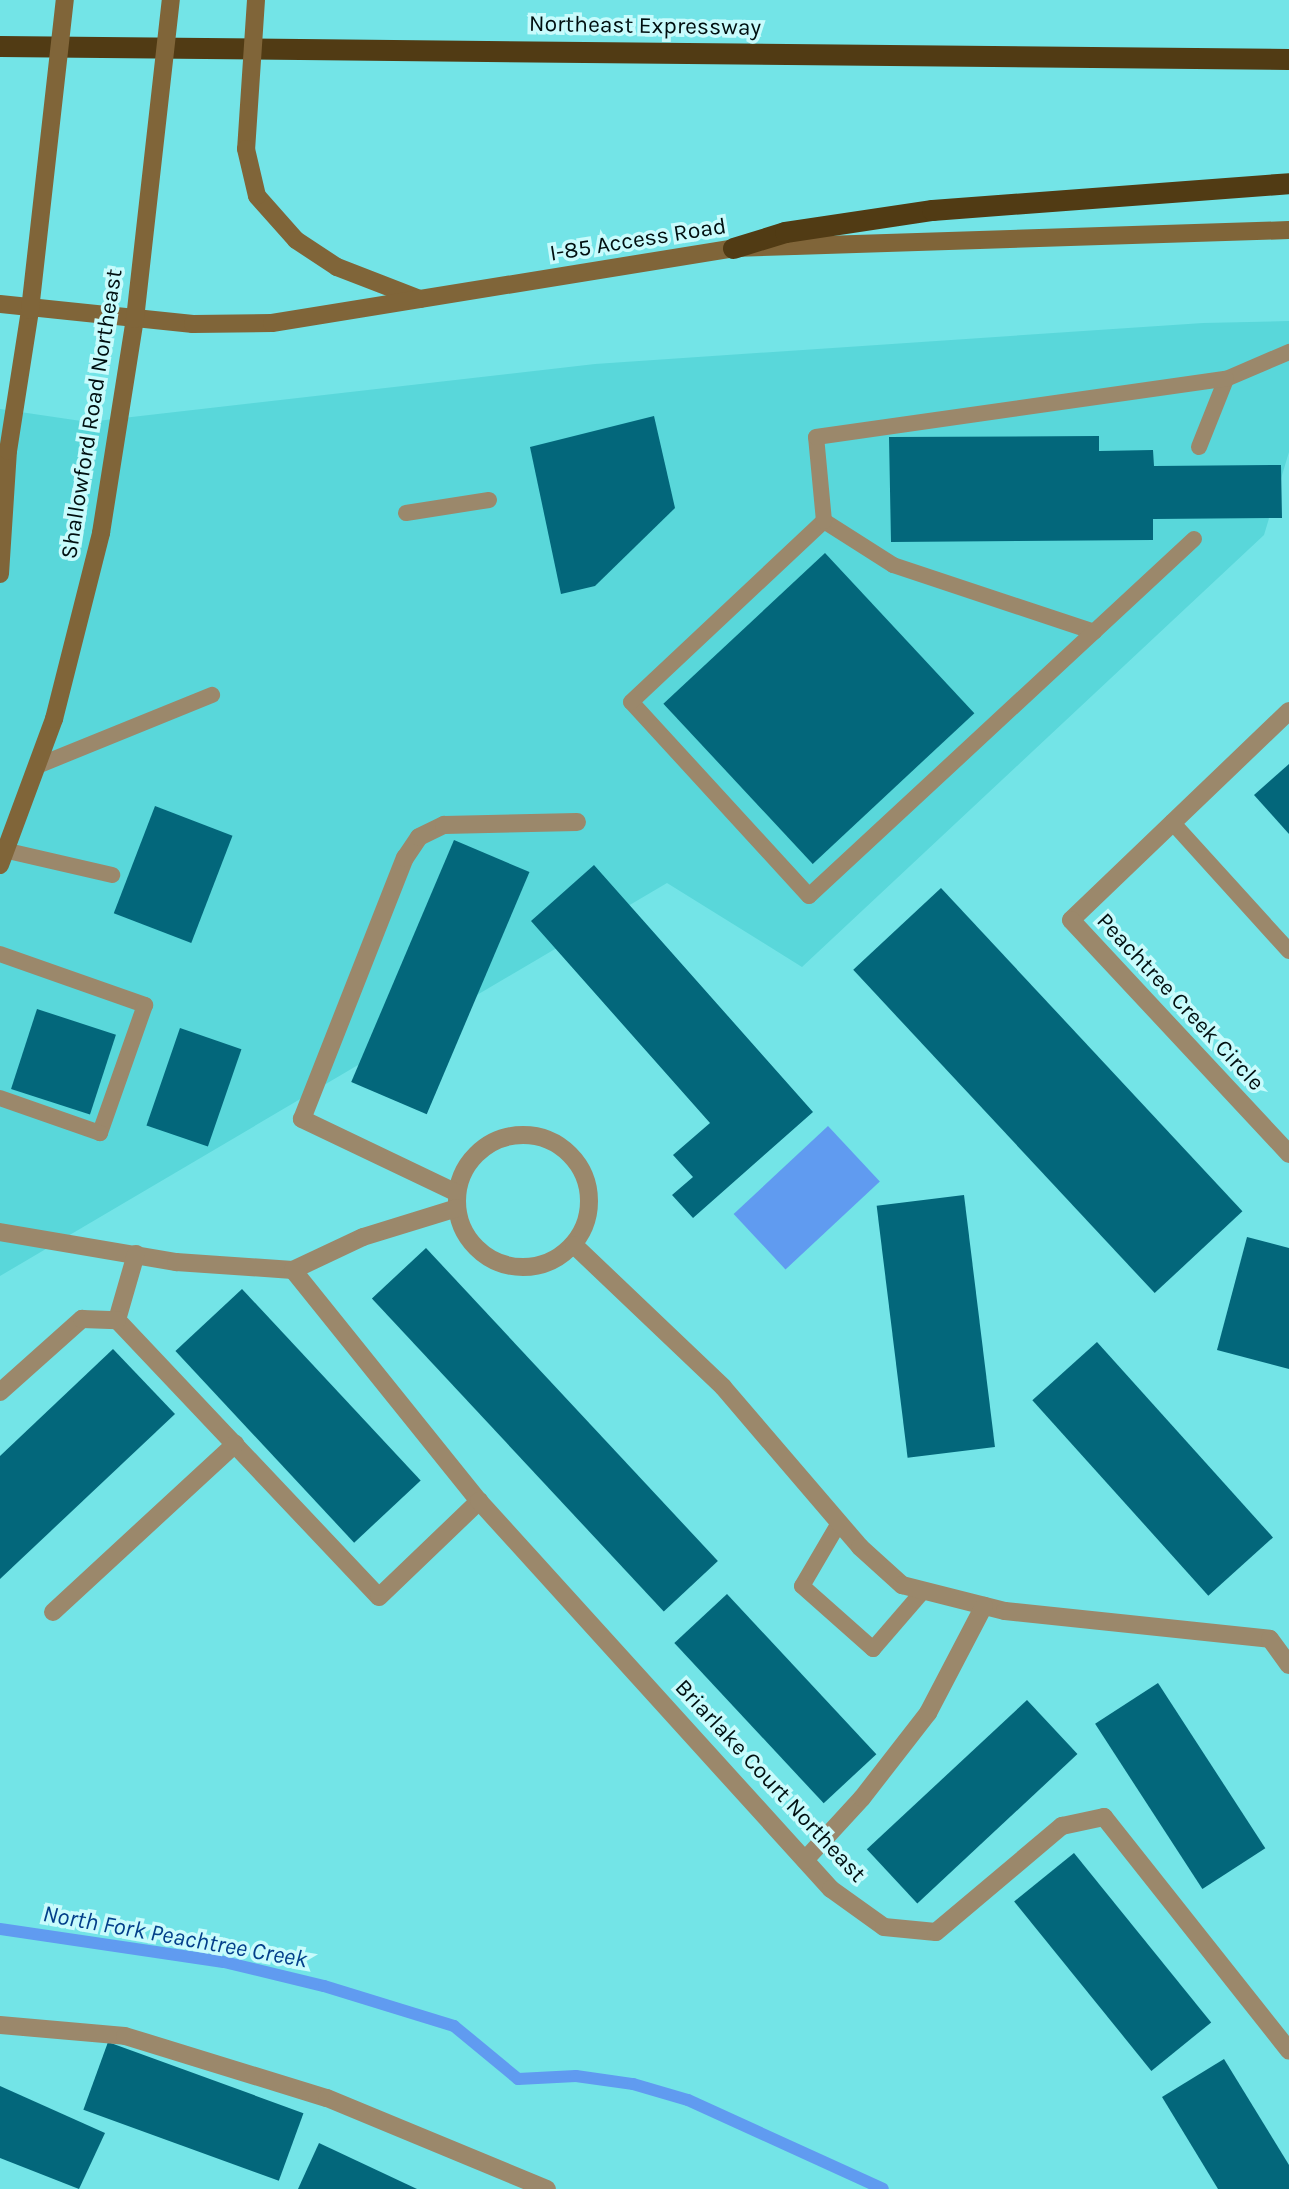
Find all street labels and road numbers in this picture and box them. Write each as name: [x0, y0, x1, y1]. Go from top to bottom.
street label: Northeast Expressway: [529, 10, 761, 42]
street label: I-85 Access Road: [548, 212, 728, 268]
street label: Shallowford Road Northeast: [55, 267, 129, 561]
street label: Peachtree Creek Circle: [1091, 907, 1269, 1097]
street label: Briarlake Court Northeast: [669, 1674, 871, 1888]

